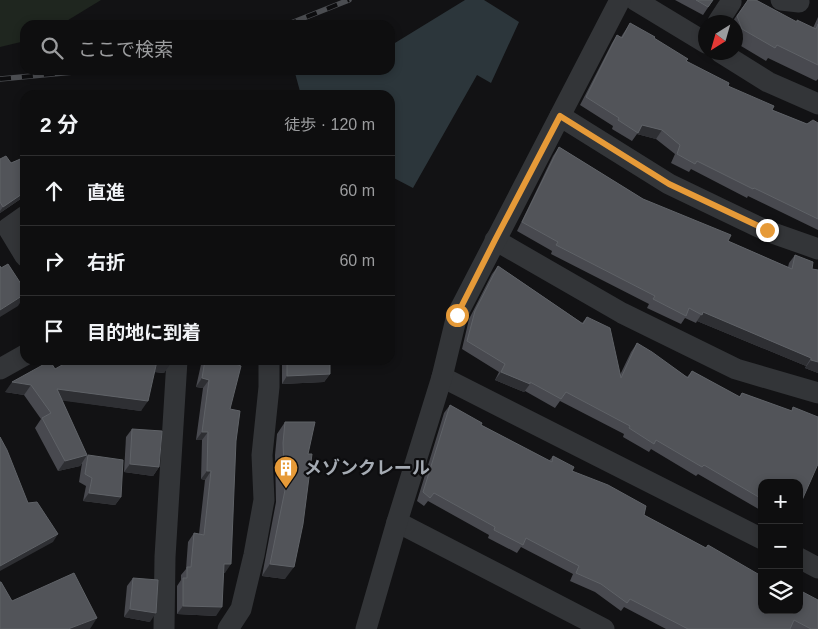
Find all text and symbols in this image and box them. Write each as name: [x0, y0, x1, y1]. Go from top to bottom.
north arrow: [698, 15, 743, 60]
search box: [20, 20, 395, 75]
icon: search: [38, 34, 66, 62]
text: ここで検索: [78, 39, 173, 60]
text: 2 分: [40, 113, 79, 136]
text: 徒歩 · 120 m: [284, 116, 375, 133]
icon: ahead: [40, 177, 68, 205]
text: 直進: [87, 182, 125, 203]
text: 60 m: [339, 182, 375, 199]
route end: [756, 219, 779, 242]
icon: right: [40, 247, 68, 275]
text: 右折: [87, 252, 125, 273]
text: 60 m: [339, 252, 375, 269]
route start: [446, 304, 469, 327]
icon: arrive: [40, 317, 68, 345]
text: 目的地に到着: [87, 322, 201, 343]
building icon: メゾンクレール: [273, 455, 299, 489]
place label: メゾンクレール: [304, 458, 430, 478]
map controls: [758, 479, 803, 614]
button: +: [758, 479, 803, 524]
button: −: [758, 524, 803, 569]
button: layers: [758, 569, 803, 614]

